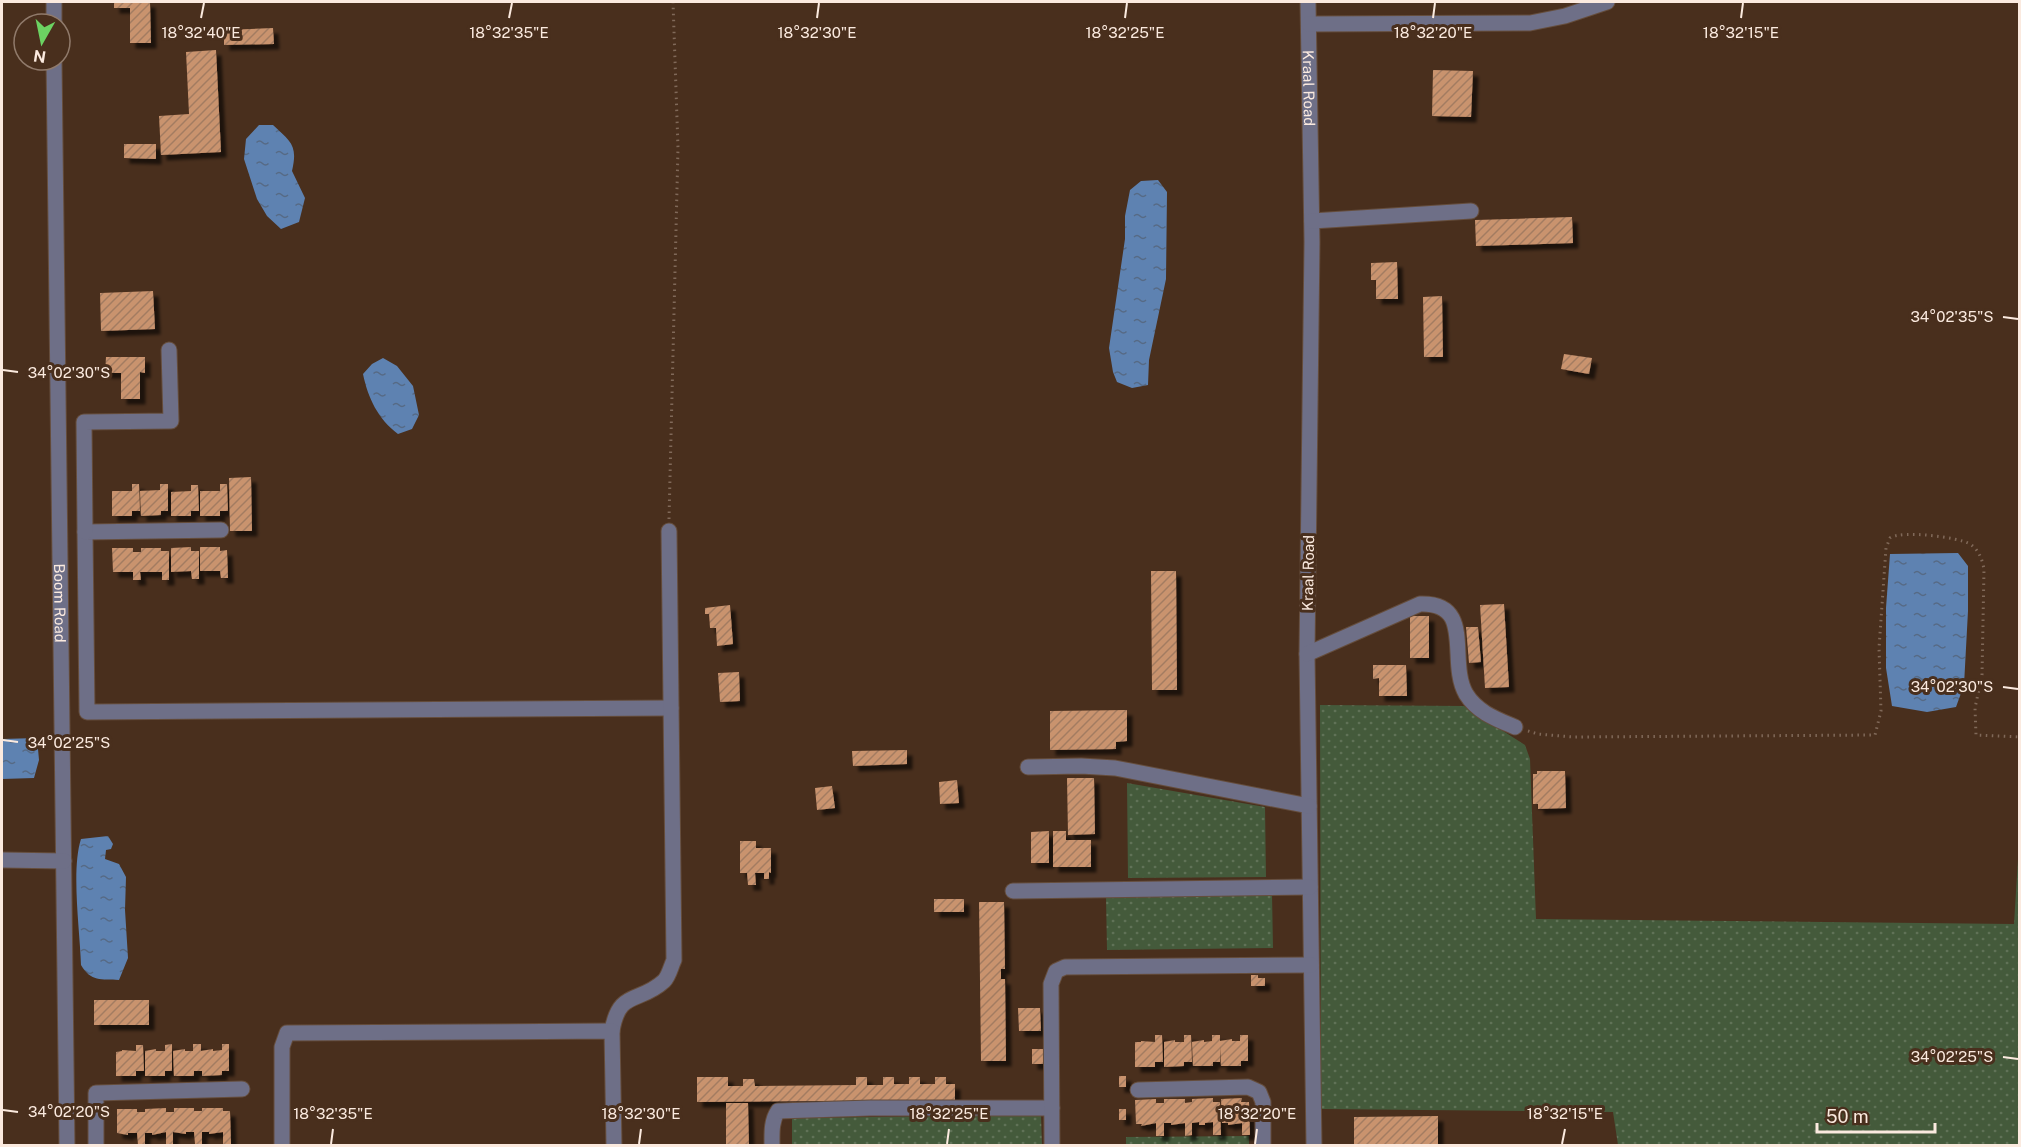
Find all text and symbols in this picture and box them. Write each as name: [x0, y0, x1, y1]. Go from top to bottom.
north arrow: [12, 12, 72, 72]
text: 18°32'40"E: [161, 24, 241, 41]
text: 18°32'35"E: [469, 24, 549, 41]
text: 18°32'30"E: [777, 24, 857, 41]
text: 18°32'25"E: [1085, 24, 1165, 41]
text: 18°32'20"E: [1394, 24, 1472, 41]
text: 18°32'15"E: [1703, 24, 1779, 41]
text: N: [32, 46, 47, 67]
street label: Kraal Road: [1300, 50, 1319, 126]
text: 34°02'35"S: [1910, 308, 1994, 325]
text: 34°02'30"S: [28, 364, 110, 381]
street label: Kraal Road: [1299, 535, 1317, 611]
street label: Boom Road: [52, 563, 69, 643]
text: 34°02'30"S: [1911, 678, 1993, 695]
text: 34°02'25"S: [28, 734, 110, 751]
text: 34°02'25"S: [1911, 1048, 1993, 1065]
scale bar: [1817, 1096, 1936, 1134]
text: 34°02'20"S: [28, 1103, 110, 1120]
text: 18°32'35"E: [293, 1105, 373, 1122]
text: 18°32'30"E: [601, 1105, 681, 1122]
text: 18°32'25"E: [909, 1105, 989, 1122]
text: 18°32'20"E: [1218, 1105, 1296, 1122]
text: 18°32'15"E: [1527, 1105, 1603, 1122]
text: 50 m: [1826, 1106, 1869, 1127]

